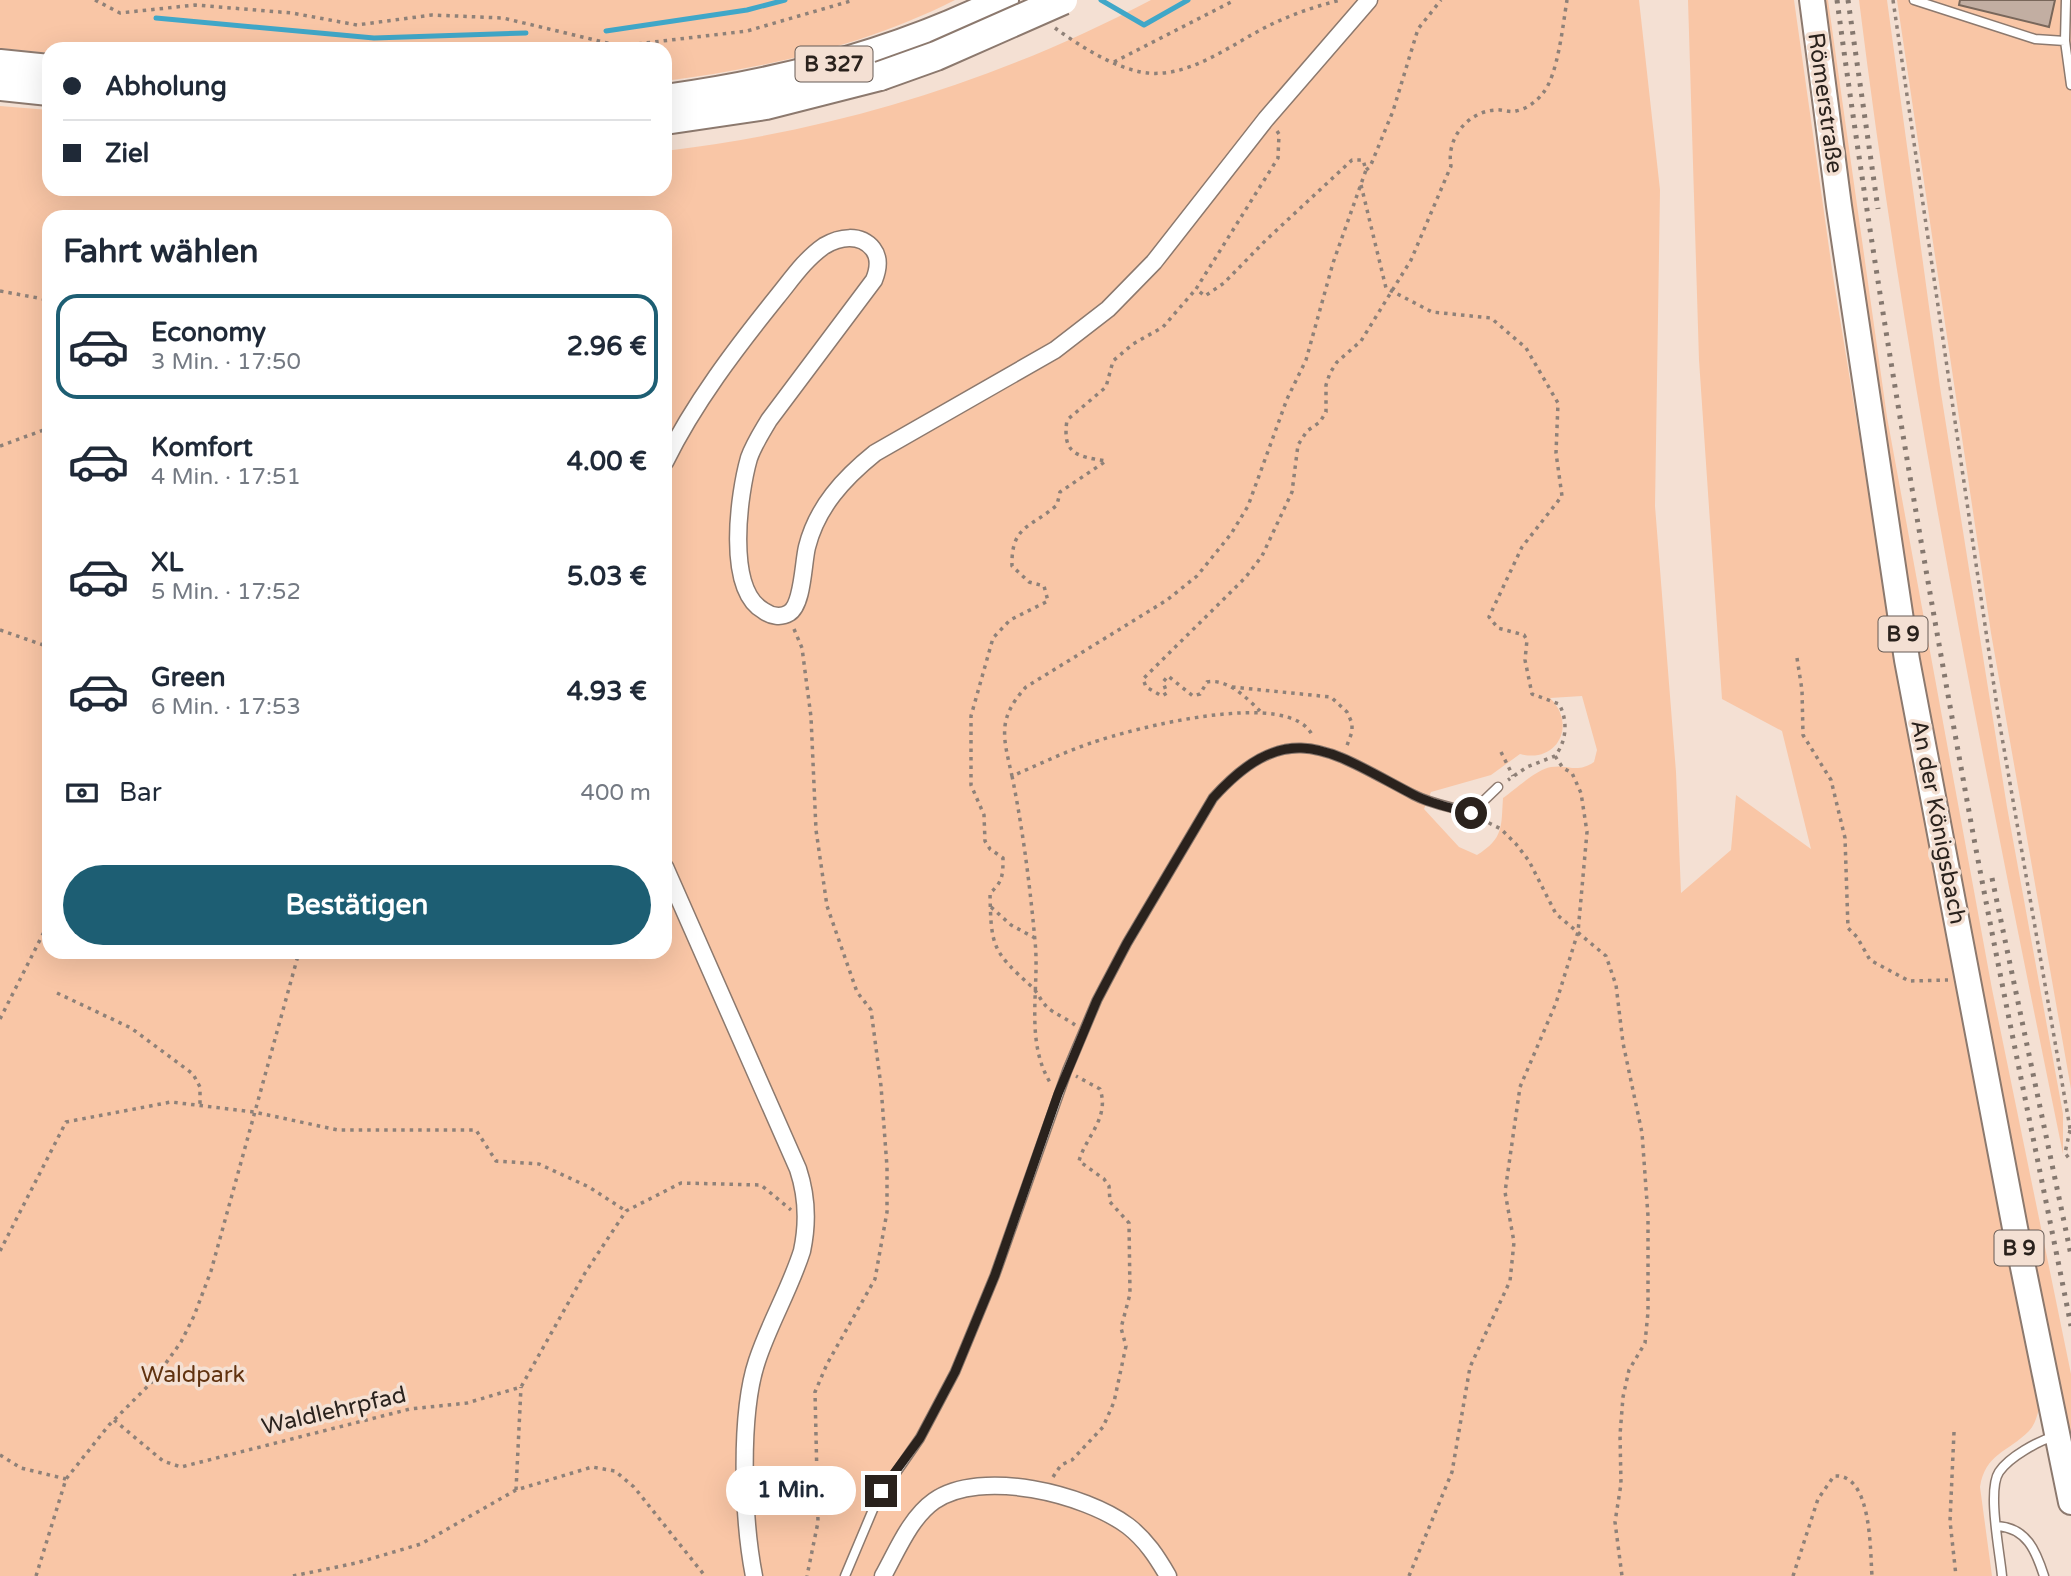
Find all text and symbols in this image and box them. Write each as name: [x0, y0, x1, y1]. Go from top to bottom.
street label: Römerstraße: [1801, 31, 1849, 175]
road number: B 327: [796, 46, 872, 82]
text: Abholung: [105, 71, 227, 102]
text: Ziel: [105, 138, 149, 169]
text: Fahrt wählen: [63, 233, 259, 271]
icon: car: [67, 315, 130, 378]
text: Economy: [151, 317, 266, 348]
text: 2.96 €: [567, 331, 647, 362]
text: 3 Min. · 17:50: [151, 348, 301, 376]
icon: car: [67, 430, 130, 493]
text: Komfort: [151, 432, 253, 463]
text: 4.00 €: [567, 446, 647, 477]
text: 4 Min. · 17:51: [151, 463, 301, 491]
icon: car: [67, 545, 130, 608]
text: XL: [151, 547, 183, 578]
text: 5.03 €: [567, 561, 647, 592]
text: 5 Min. · 17:52: [151, 578, 301, 606]
road number: B 9: [1878, 616, 1927, 652]
icon: car: [67, 660, 130, 723]
text: Green: [151, 662, 226, 693]
text: 4.93 €: [567, 676, 647, 707]
text: 6 Min. · 17:53: [151, 693, 301, 721]
street label: An der Königsbach: [1904, 717, 1972, 927]
icon: cash: [63, 774, 101, 812]
text: Bar: [119, 777, 162, 808]
text: 400 m: [581, 779, 651, 807]
route start: [1455, 797, 1487, 829]
button: Bestätigen: [63, 865, 651, 945]
road number: B 9: [1994, 1230, 2044, 1266]
park label: Waldpark: [141, 1361, 245, 1389]
street label: Waldlehrpfad: [259, 1381, 409, 1441]
callout: 1 Min.: [727, 1466, 856, 1516]
route end: [865, 1475, 897, 1507]
text: 1 Min.: [757, 1476, 825, 1504]

